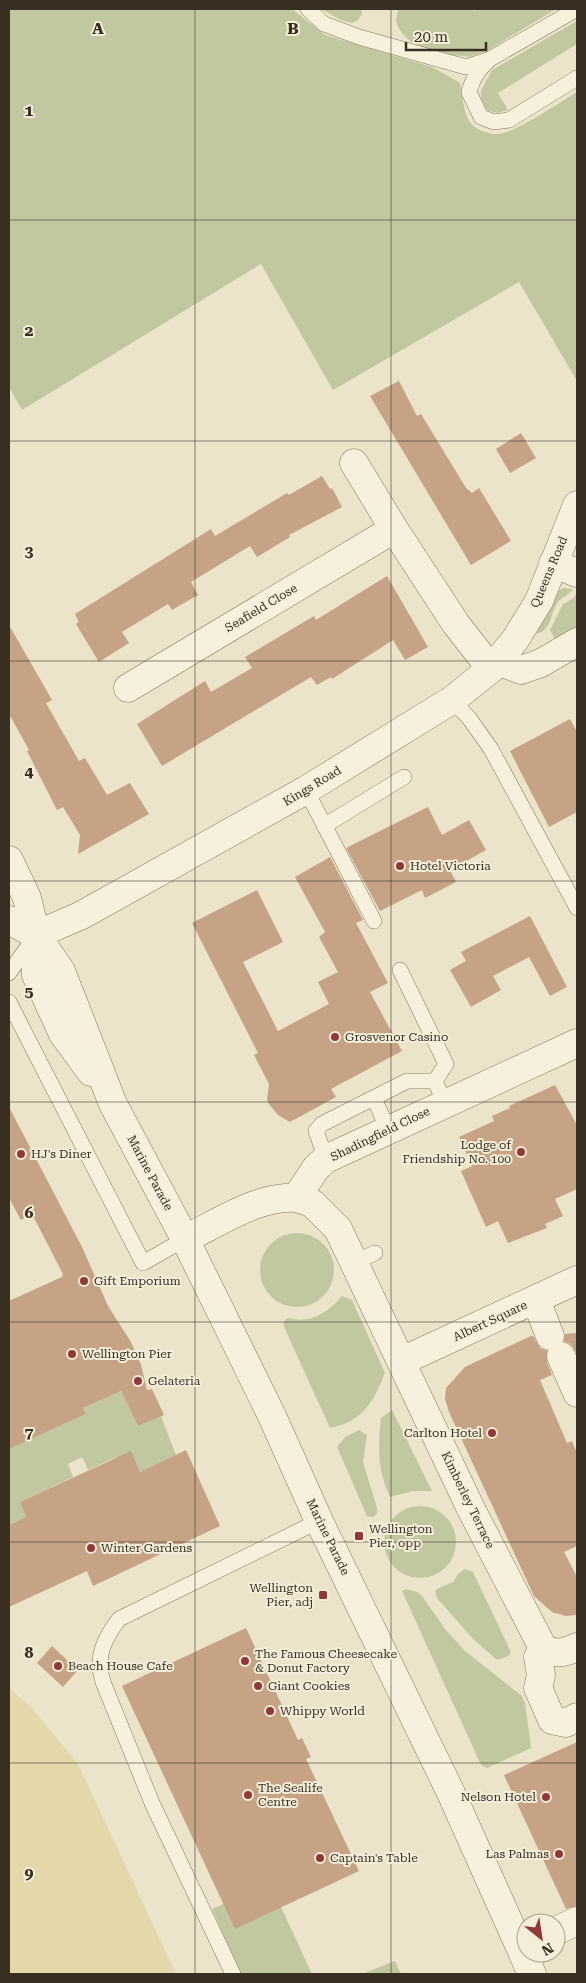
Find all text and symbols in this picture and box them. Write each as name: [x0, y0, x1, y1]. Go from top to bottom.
text: A: [92, 19, 104, 38]
text: B: [287, 19, 299, 38]
scale bar: [406, 20, 486, 52]
text: 20 m: [414, 28, 449, 46]
text: 1: [25, 101, 34, 120]
text: 2: [25, 321, 34, 340]
street label: Queens Road: [528, 534, 570, 610]
text: 3: [25, 542, 34, 561]
street label: Seafield Close: [222, 581, 300, 635]
text: 4: [25, 762, 34, 781]
street label: Kings Road: [280, 763, 344, 809]
place label: Hotel Victoria: [410, 859, 491, 873]
marker: Hotel Victoria: [394, 860, 406, 872]
text: 5: [25, 982, 34, 1001]
place label: Grosvenor Casino: [345, 1030, 448, 1044]
marker: Grosvenor Casino: [329, 1031, 341, 1043]
street label: Shadingfield Close: [328, 1104, 432, 1164]
street label: Marine Parade: [124, 1133, 176, 1213]
place label: Lodge of Friendship No. 100: [402, 1138, 511, 1166]
marker: Lodge of Friendship No. 100: [515, 1146, 527, 1158]
place label: HJ's Diner: [31, 1147, 92, 1161]
marker: HJ's Diner: [15, 1148, 27, 1160]
text: 6: [25, 1203, 34, 1222]
place label: Gift Emporium: [94, 1274, 181, 1288]
marker: Gift Emporium: [78, 1275, 90, 1287]
street label: Albert Square: [451, 1298, 530, 1344]
place label: Wellington Pier: [82, 1347, 172, 1361]
marker: Wellington Pier: [66, 1348, 78, 1360]
place label: Gelateria: [148, 1374, 201, 1388]
marker: Gelateria: [132, 1375, 144, 1387]
text: 7: [25, 1423, 34, 1442]
place label: Carlton Hotel: [404, 1426, 482, 1440]
marker: Carlton Hotel: [486, 1427, 498, 1439]
street label: Kimberley Terrace: [438, 1449, 498, 1551]
street label: Marine Parade: [303, 1496, 353, 1578]
place label: Wellington Pier, opp: [369, 1522, 433, 1550]
marker: Wellington Pier, opp: [353, 1530, 365, 1542]
place label: Winter Gardens: [101, 1541, 192, 1555]
marker: Winter Gardens: [85, 1542, 97, 1554]
place label: Wellington Pier, adj: [249, 1581, 313, 1609]
marker: Wellington Pier, adj: [317, 1589, 329, 1601]
text: 8: [25, 1643, 34, 1662]
place label: The Famous Cheesecake & Donut Factory: [255, 1647, 397, 1675]
marker: The Famous Cheesecake & Donut Factory: [239, 1655, 251, 1667]
place label: Beach House Cafe: [68, 1659, 173, 1673]
marker: Beach House Cafe: [52, 1660, 64, 1672]
place label: Giant Cookies: [268, 1679, 350, 1693]
marker: Giant Cookies: [252, 1680, 264, 1692]
place label: Whippy World: [280, 1704, 365, 1718]
marker: Whippy World: [264, 1705, 276, 1717]
place label: The Sealife Centre: [258, 1781, 323, 1809]
marker: The Sealife Centre: [242, 1789, 254, 1801]
place label: Nelson Hotel: [461, 1790, 536, 1804]
marker: Nelson Hotel: [540, 1791, 552, 1803]
place label: Las Palmas: [485, 1847, 549, 1861]
marker: Las Palmas: [553, 1848, 565, 1860]
place label: Captain's Table: [330, 1851, 418, 1865]
marker: Captain's Table: [314, 1852, 326, 1864]
text: 9: [25, 1864, 34, 1883]
north arrow: [516, 1913, 566, 1963]
text: N: [539, 1940, 556, 1959]

